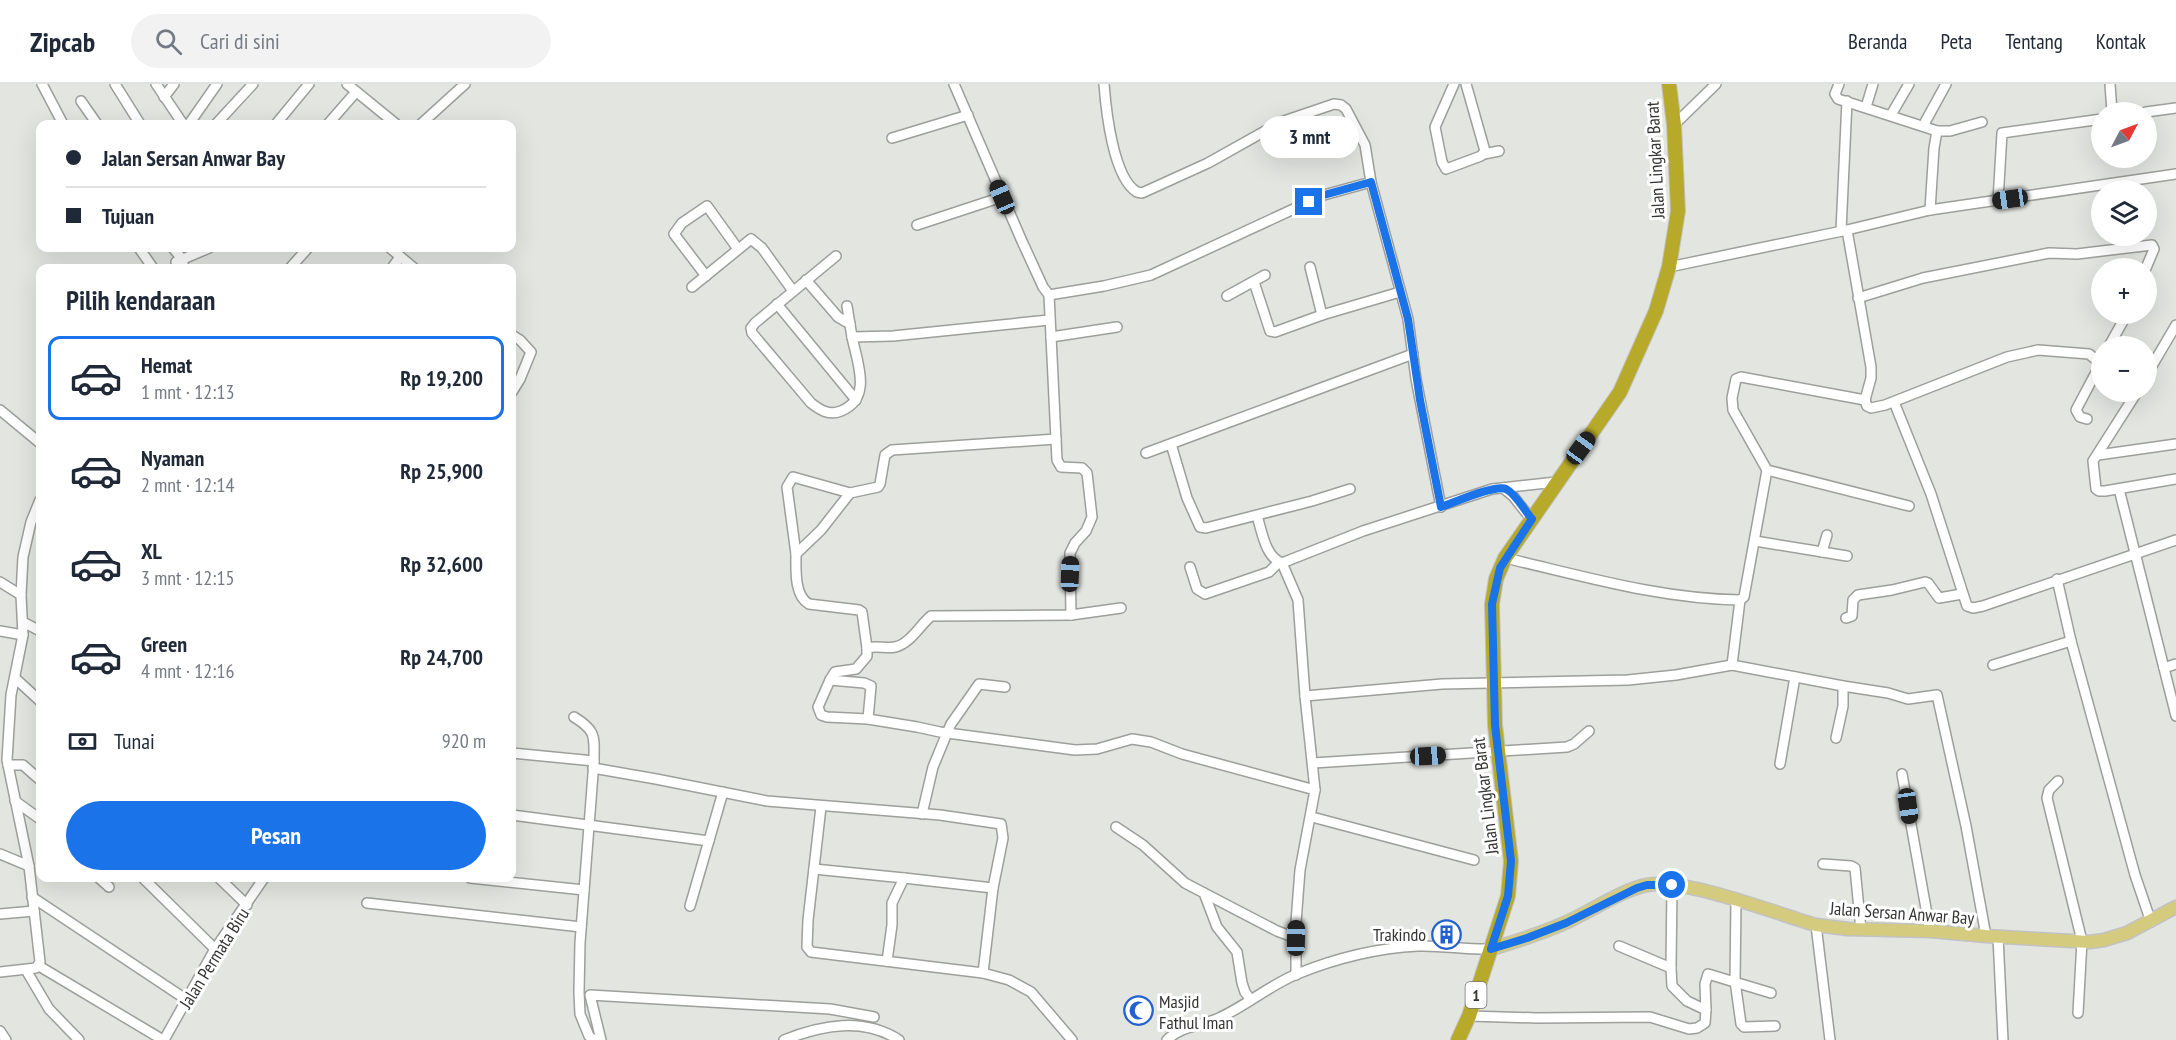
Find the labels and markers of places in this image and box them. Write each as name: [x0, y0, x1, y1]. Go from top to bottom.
building icon: Trakindo: [1431, 918, 1463, 950]
place label: Trakindo: [1373, 923, 1426, 946]
place label: Masjid Fathul Iman: [1159, 990, 1233, 1034]
mosque icon: Masjid Fathul Iman: [1122, 995, 1154, 1027]

